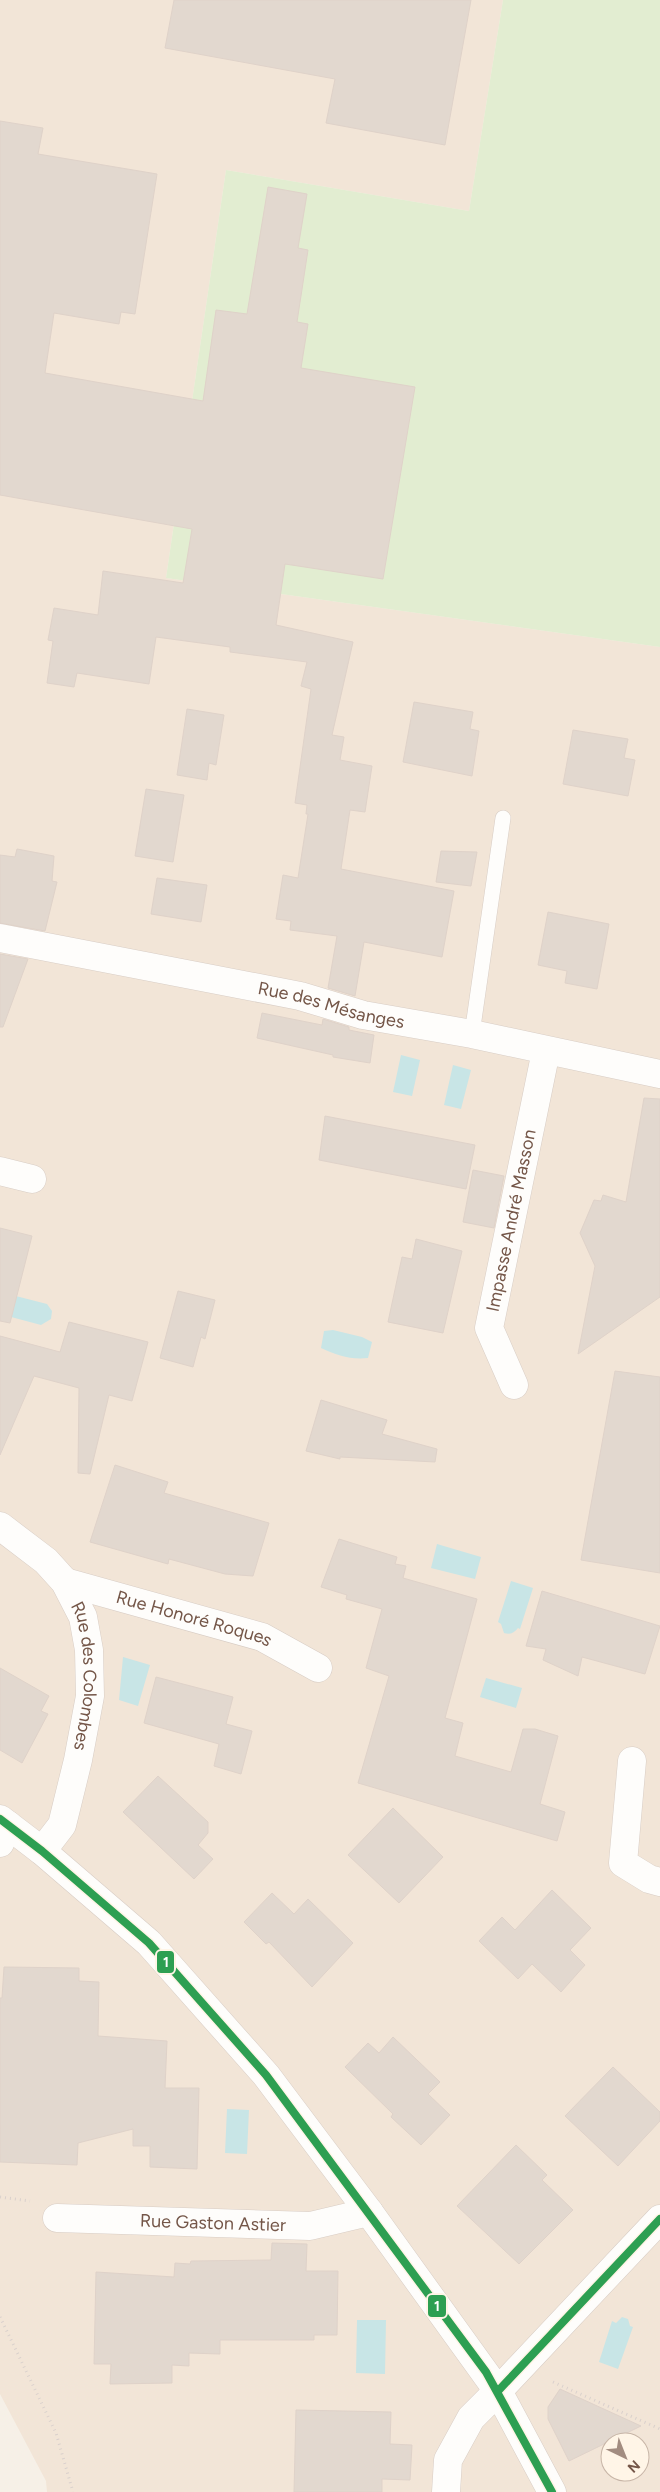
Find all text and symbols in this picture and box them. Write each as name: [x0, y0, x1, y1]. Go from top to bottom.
street label: Rue des Mésanges: [256, 977, 406, 1033]
street label: Impasse André Masson: [482, 1127, 541, 1314]
street label: Rue Honoré Roques: [114, 1586, 276, 1651]
street label: Rue des Colombes: [66, 1598, 101, 1752]
line badge: 1: [156, 1950, 175, 1974]
text: 1: [163, 1954, 169, 1971]
street label: Rue Gaston Astier: [140, 2210, 286, 2236]
line badge: 1: [427, 2294, 447, 2318]
text: 1: [434, 2298, 440, 2315]
north arrow: [600, 2432, 650, 2482]
text: N: [624, 2456, 643, 2476]

